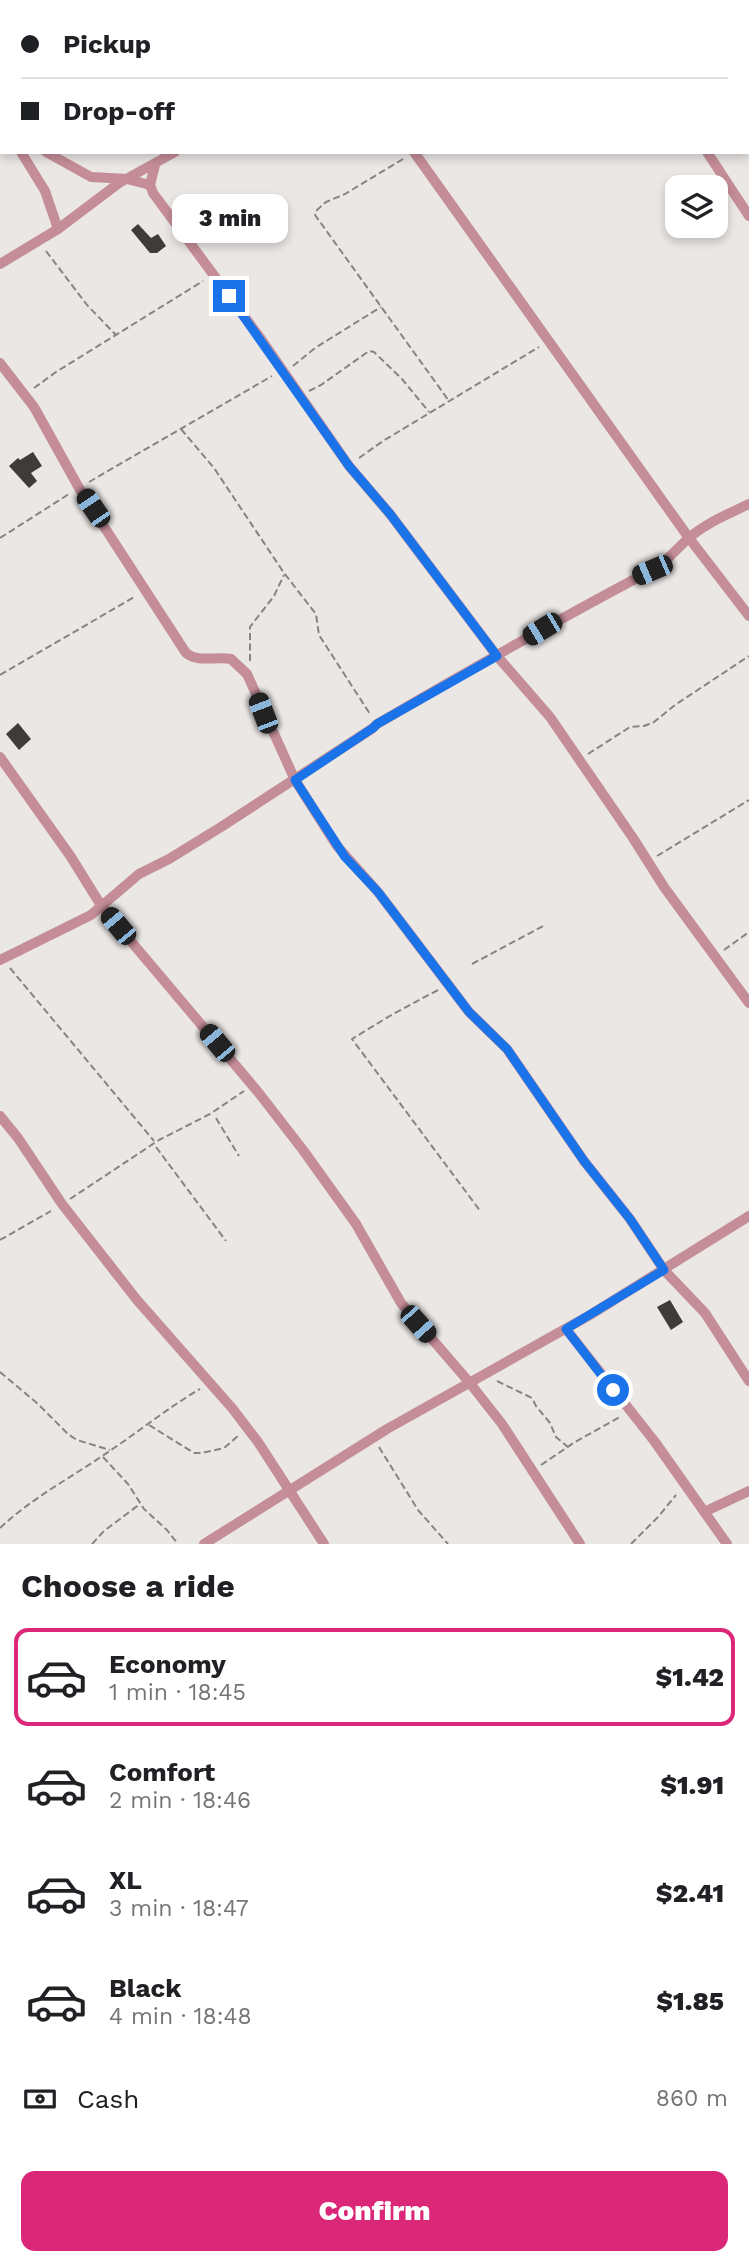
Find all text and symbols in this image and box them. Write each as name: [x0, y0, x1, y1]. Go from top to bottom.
text: Pickup: [63, 29, 151, 59]
text: Drop-off: [63, 96, 175, 126]
map controls: [665, 175, 728, 238]
button: layers: [665, 175, 728, 238]
callout: 3 min: [171, 194, 287, 244]
text: 3 min: [199, 205, 261, 232]
route end: [213, 280, 245, 312]
car: [73, 485, 114, 531]
car: [629, 552, 676, 588]
car: [519, 609, 566, 649]
car: [246, 690, 281, 736]
car: [97, 903, 140, 949]
car: [196, 1020, 239, 1066]
car: [397, 1301, 440, 1347]
route start: [597, 1374, 629, 1406]
text: Choose a ride: [21, 1567, 235, 1605]
icon: car: [25, 1646, 88, 1709]
text: Economy: [109, 1649, 226, 1679]
text: $1.42: [656, 1662, 724, 1692]
text: 1 min · 18:45: [109, 1679, 246, 1706]
icon: car: [25, 1754, 88, 1817]
text: Comfort: [109, 1757, 215, 1787]
text: $1.91: [660, 1770, 724, 1800]
text: 2 min · 18:46: [109, 1787, 251, 1814]
icon: car: [25, 1862, 88, 1925]
text: XL: [109, 1865, 142, 1895]
text: $2.41: [656, 1878, 724, 1908]
text: 3 min · 18:47: [109, 1895, 249, 1922]
icon: car: [25, 1970, 88, 2033]
text: Black: [109, 1973, 181, 2003]
text: $1.85: [656, 1986, 724, 2016]
text: 4 min · 18:48: [109, 2003, 252, 2030]
icon: cash: [21, 2080, 59, 2118]
text: Cash: [77, 2084, 139, 2114]
text: 860 m: [656, 2085, 728, 2112]
button: Confirm: [21, 2171, 728, 2251]

